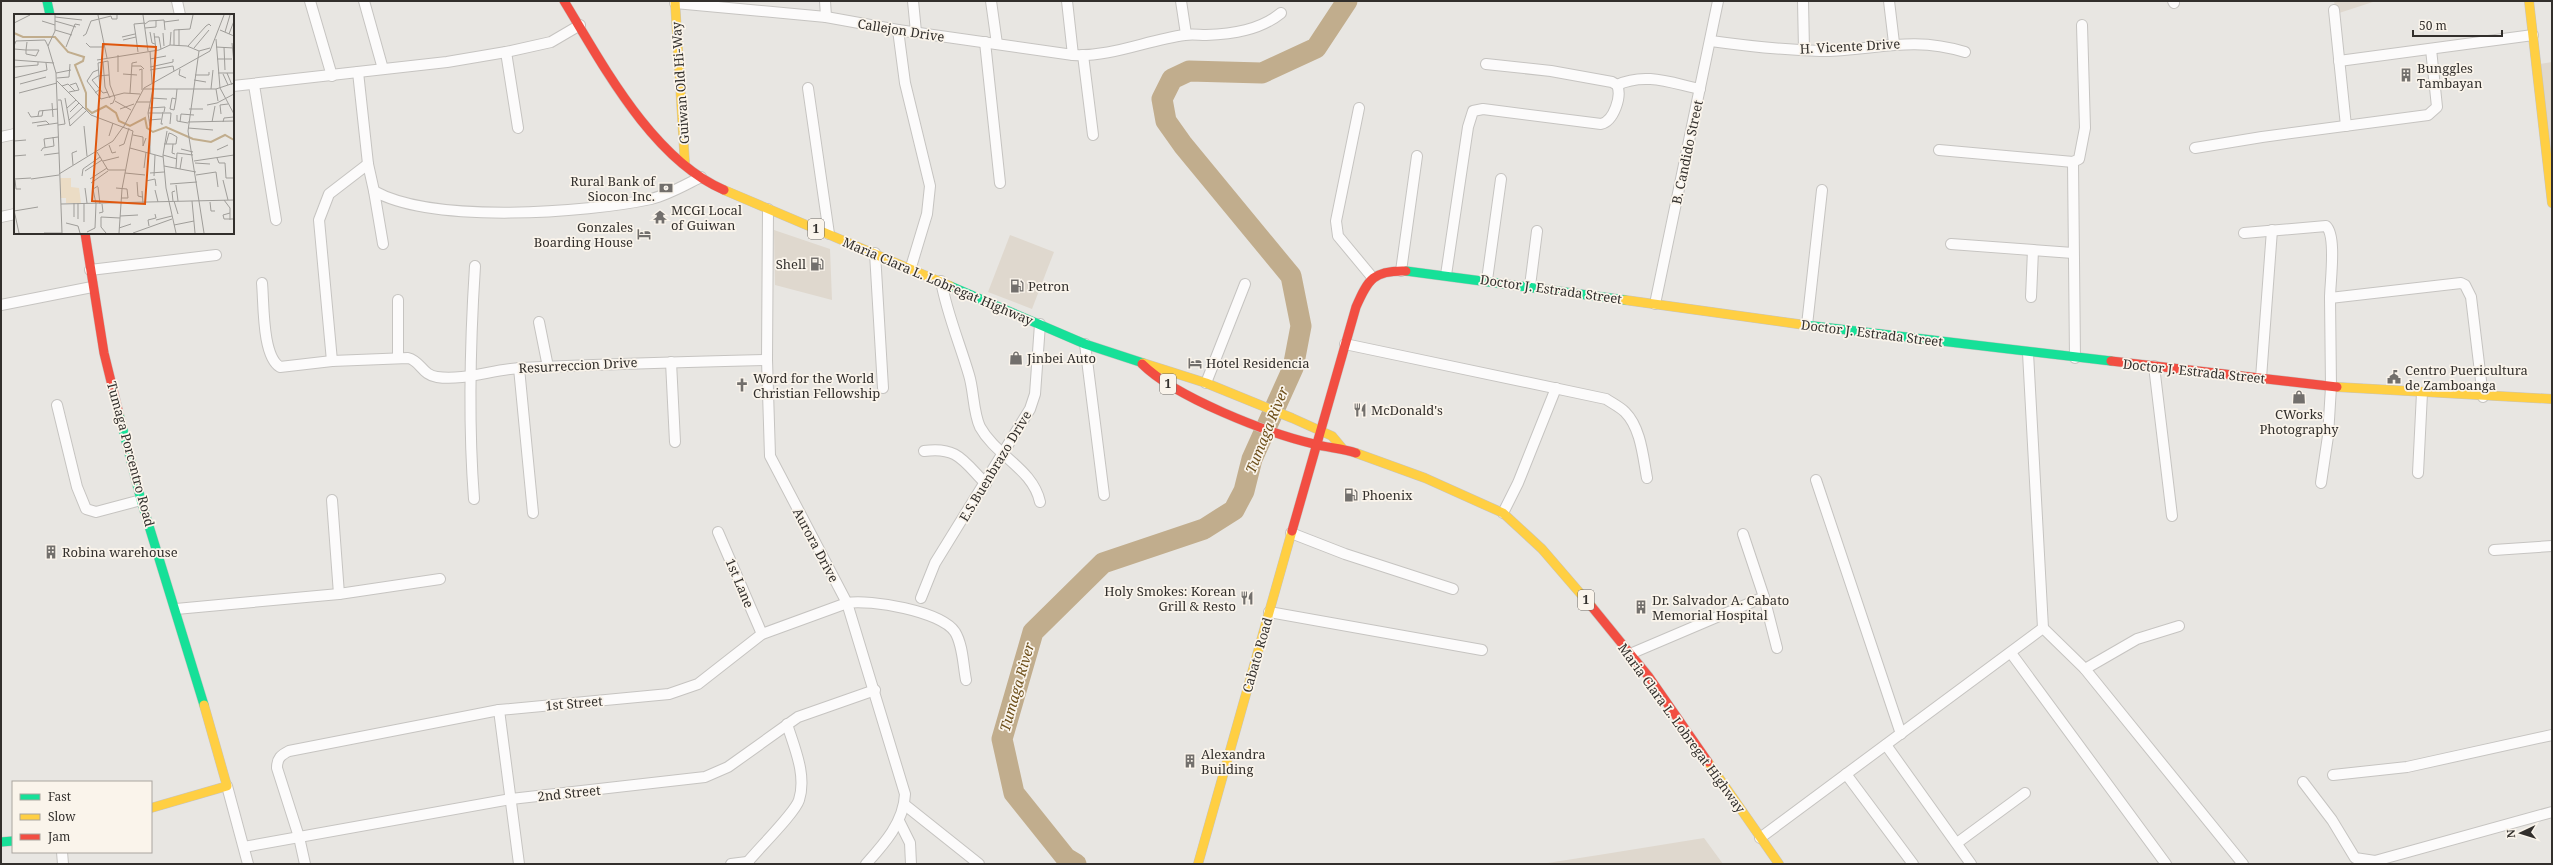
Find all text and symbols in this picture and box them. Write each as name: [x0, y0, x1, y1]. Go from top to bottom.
scale bar: [2413, 12, 2502, 38]
inset map: [14, 14, 234, 234]
street label: Callejon Drive: [856, 14, 946, 46]
text: 50 m: [2419, 17, 2447, 34]
street label: Guiwan Old Hi-Way: [667, 21, 693, 145]
street label: H. Vicente Drive: [1799, 34, 1901, 58]
place label: Bunggles Tambayan: [2417, 59, 2483, 92]
building icon: Bunggles Tambayan: [2398, 67, 2414, 83]
street label: B. Candido Street: [1667, 98, 1707, 206]
place label: Rural Bank of Siocon Inc.: [570, 172, 656, 205]
bank icon: Rural Bank of Siocon Inc.: [658, 180, 674, 196]
place label: MCGI Local of Guiwan: [671, 201, 742, 234]
temple icon: MCGI Local of Guiwan: [652, 209, 668, 225]
place label: Gonzales Boarding House: [534, 218, 633, 251]
road number: 1: [808, 219, 824, 239]
hotel icon: Gonzales Boarding House: [636, 226, 652, 242]
street label: Maria Clara L. Lobregat Highway: [840, 233, 1037, 330]
place label: Shell: [776, 255, 806, 273]
fuel station icon: Shell: [809, 256, 825, 272]
street label: Doctor J. Estrada Street: [1479, 270, 1623, 308]
place label: Petron: [1028, 277, 1070, 295]
fuel station icon: Petron: [1009, 278, 1025, 294]
street label: Doctor J. Estrada Street: [1800, 315, 1944, 351]
place label: Jinbei Auto: [1026, 349, 1096, 367]
shop icon: Jinbei Auto: [1008, 350, 1024, 366]
street label: Resurreccion Drive: [518, 353, 638, 377]
place label: Hotel Residencia: [1206, 354, 1309, 372]
hotel icon: Hotel Residencia: [1187, 355, 1203, 371]
street label: Doctor J. Estrada Street: [2122, 355, 2266, 387]
place label: Centro Puericultura de Zamboanga: [2405, 361, 2528, 394]
place label: Word for the World Christian Fellowship: [753, 369, 880, 402]
public building icon: Centro Puericultura de Zamboanga: [2386, 369, 2402, 385]
road number: 1: [1160, 374, 1176, 394]
church icon: Word for the World Christian Fellowship: [734, 377, 750, 393]
street label: Tumaga Porcentro Road: [103, 379, 159, 529]
water label: Tumaga River: [1241, 383, 1293, 476]
shop icon: CWorks Photography: [2291, 389, 2307, 405]
place label: McDonald's: [1371, 401, 1443, 419]
restaurant icon: McDonald's: [1352, 402, 1368, 418]
place label: CWorks Photography: [2259, 405, 2339, 438]
street label: E.S.Buenbrazo Drive: [955, 407, 1035, 525]
place label: Phoenix: [1362, 486, 1413, 504]
fuel station icon: Phoenix: [1343, 487, 1359, 503]
street label: Aurora Drive: [789, 505, 843, 585]
place label: Robina warehouse: [62, 543, 178, 561]
building icon: Robina warehouse: [43, 544, 59, 560]
street label: 1st Lane: [722, 556, 758, 610]
place label: Holy Smokes: Korean Grill & Resto: [1104, 582, 1237, 615]
restaurant icon: Holy Smokes: Korean Grill & Resto: [1239, 590, 1255, 606]
road number: 1: [1578, 590, 1594, 610]
place label: Dr. Salvador A. Cabato Memorial Hospital: [1652, 591, 1789, 624]
building icon: Dr. Salvador A. Cabato Memorial Hospital: [1633, 599, 1649, 615]
street label: Cabato Road: [1238, 615, 1276, 695]
water label: Tumaga River: [995, 640, 1038, 734]
street label: Maria Clara L. Lobregat Highway: [1614, 640, 1750, 817]
street label: 1st Street: [545, 691, 604, 714]
place label: Alexandra Building: [1201, 745, 1266, 778]
building icon: Alexandra Building: [1182, 753, 1198, 769]
legend: [12, 781, 152, 853]
street label: 2nd Street: [537, 781, 602, 805]
text: Fast: [48, 788, 71, 805]
text: Slow: [48, 808, 76, 825]
north arrow: [2501, 813, 2541, 853]
text: Jam: [47, 828, 70, 845]
text: N: [2503, 829, 2518, 839]

